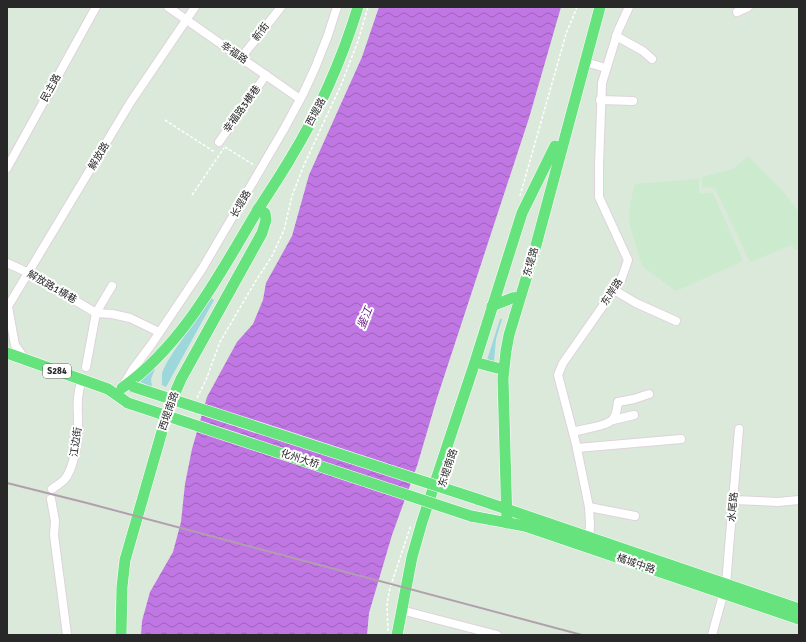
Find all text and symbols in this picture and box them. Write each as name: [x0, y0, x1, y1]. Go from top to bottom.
street label: 新街: [250, 20, 272, 44]
street label: 幸福路: [218, 39, 250, 67]
street label: 民主路: [38, 72, 64, 104]
street label: 幸福路3横巷: [221, 83, 263, 135]
street label: 西堤路: [304, 96, 328, 128]
street label: 解放路: [86, 140, 112, 172]
street label: 长堤路: [228, 188, 254, 220]
street label: 东堤路: [521, 246, 541, 278]
street label: 解放路1横巷: [25, 268, 79, 306]
street label: 东岸路: [599, 276, 625, 308]
water label: 鉴江: [355, 304, 376, 331]
road number: S284: [43, 364, 71, 378]
street label: 西堤南路: [157, 390, 181, 432]
street label: 江边街: [68, 426, 84, 458]
street label: 化州大桥: [279, 447, 321, 471]
street label: 东堤南路: [436, 447, 460, 489]
street label: 水尾路: [726, 492, 740, 522]
street label: 橘城中路: [615, 552, 657, 576]

